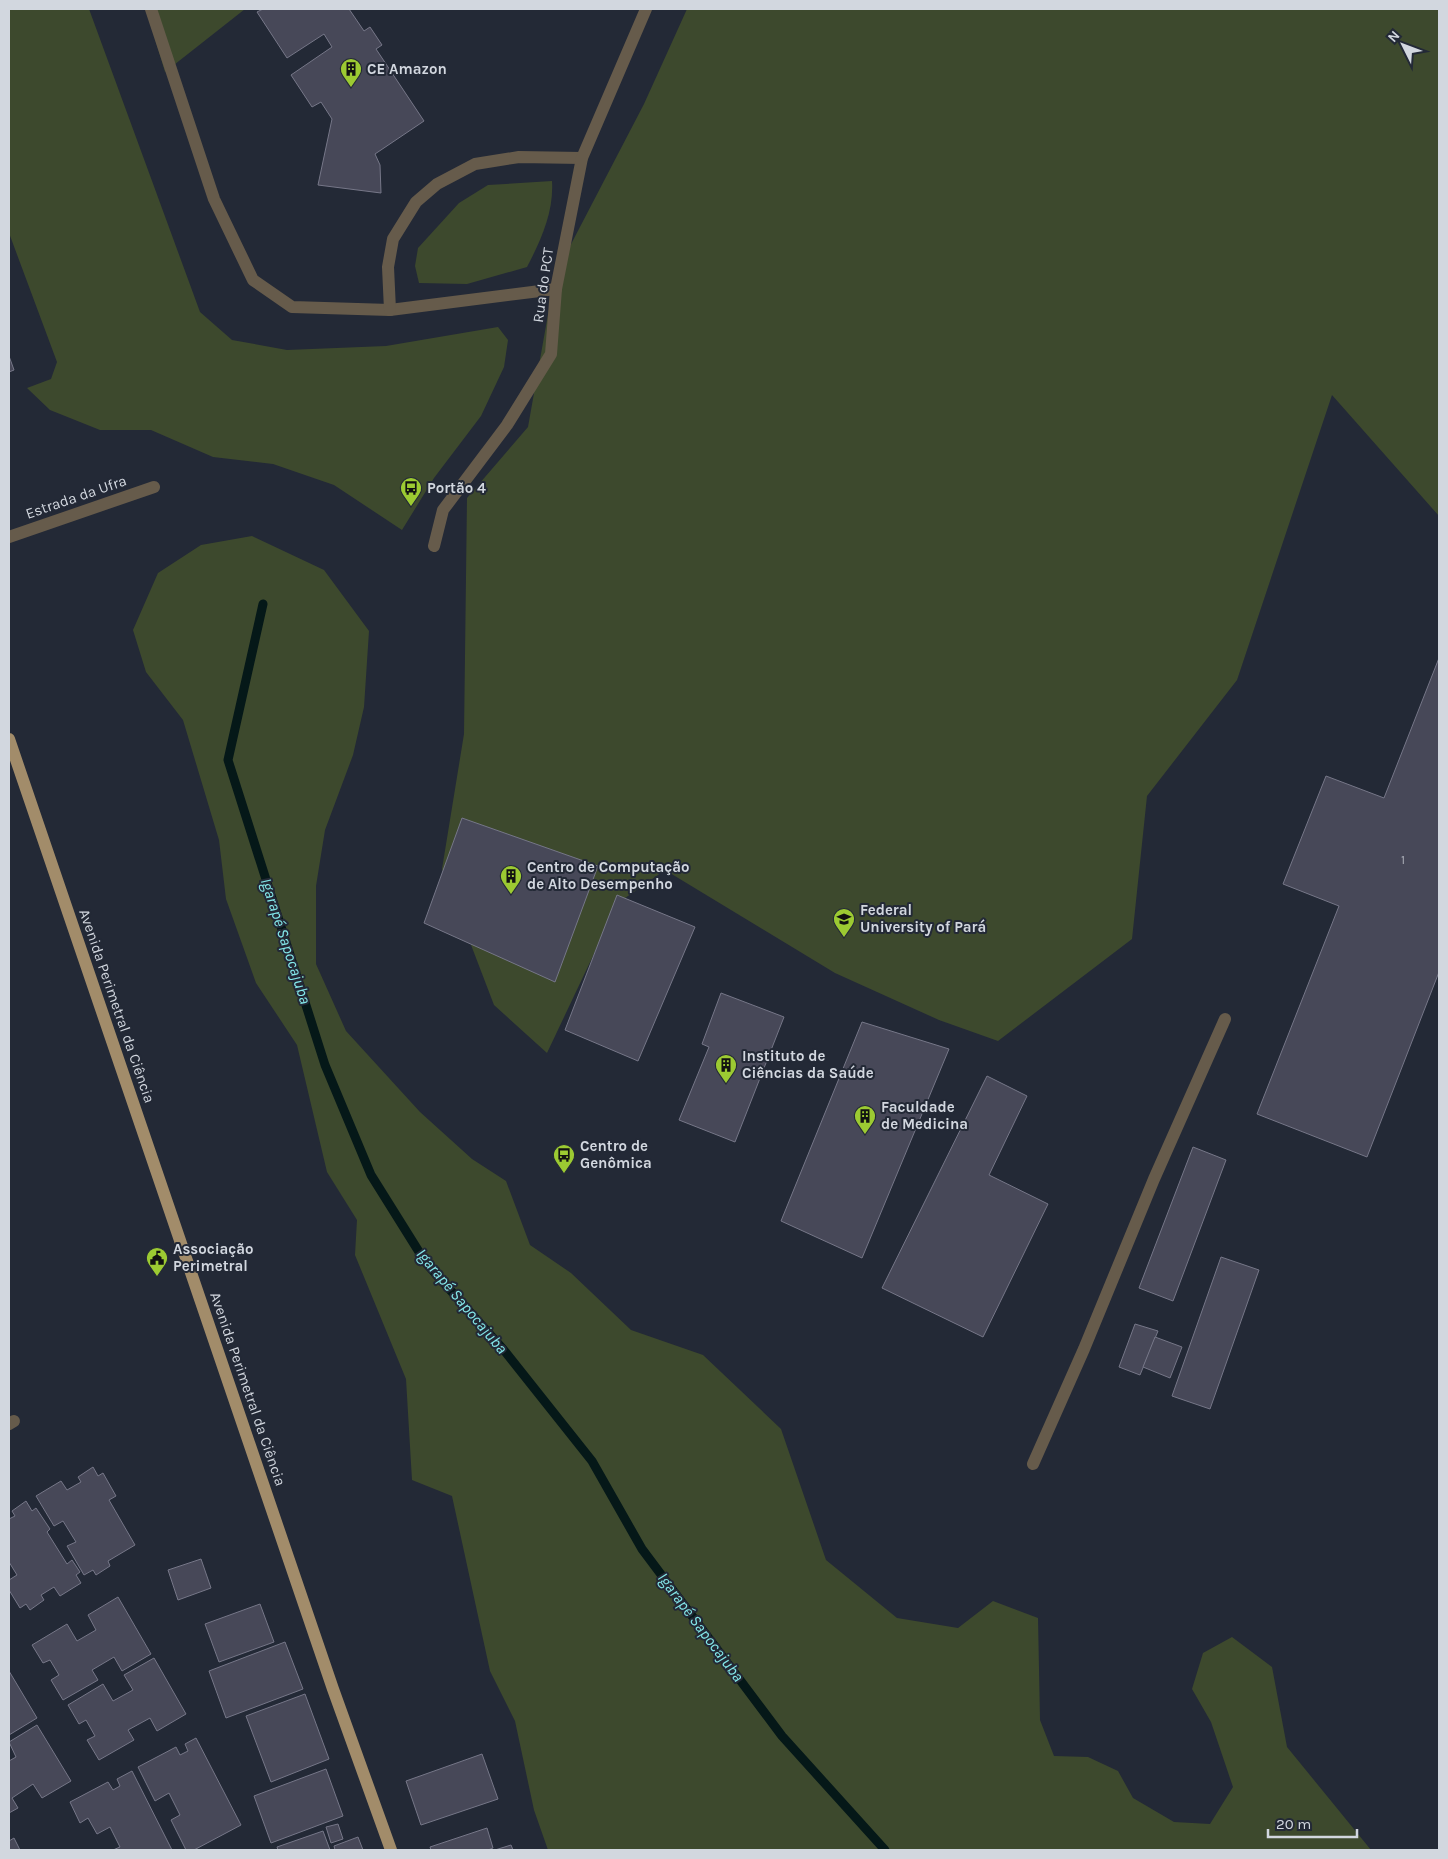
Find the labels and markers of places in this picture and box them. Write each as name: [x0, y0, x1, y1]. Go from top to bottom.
building icon: CE Amazon: [339, 57, 363, 88]
place label: CE Amazon: [367, 60, 447, 78]
bus stop icon: Portão 4: [399, 476, 423, 507]
place label: Portão 4: [427, 479, 486, 497]
place label: Centro de Computação de Alto Desempenho: [527, 858, 690, 893]
building icon: Centro de Computação de Alto Desempenho: [499, 864, 523, 895]
place label: Federal University of Pará: [860, 901, 986, 936]
school or university icon: Federal University of Pará: [832, 907, 856, 938]
place label: Instituto de Ciências da Saúde: [742, 1047, 874, 1082]
building icon: Instituto de Ciências da Saúde: [714, 1053, 738, 1084]
place label: Faculdade de Medicina: [881, 1098, 968, 1133]
building icon: Faculdade de Medicina: [853, 1104, 877, 1135]
place label: Centro de Genômica: [580, 1137, 652, 1172]
bus stop icon: Centro de Genômica: [552, 1143, 576, 1174]
place label: Associação Perimetral: [173, 1240, 254, 1275]
public building icon: Associação Perimetral: [145, 1246, 169, 1277]

